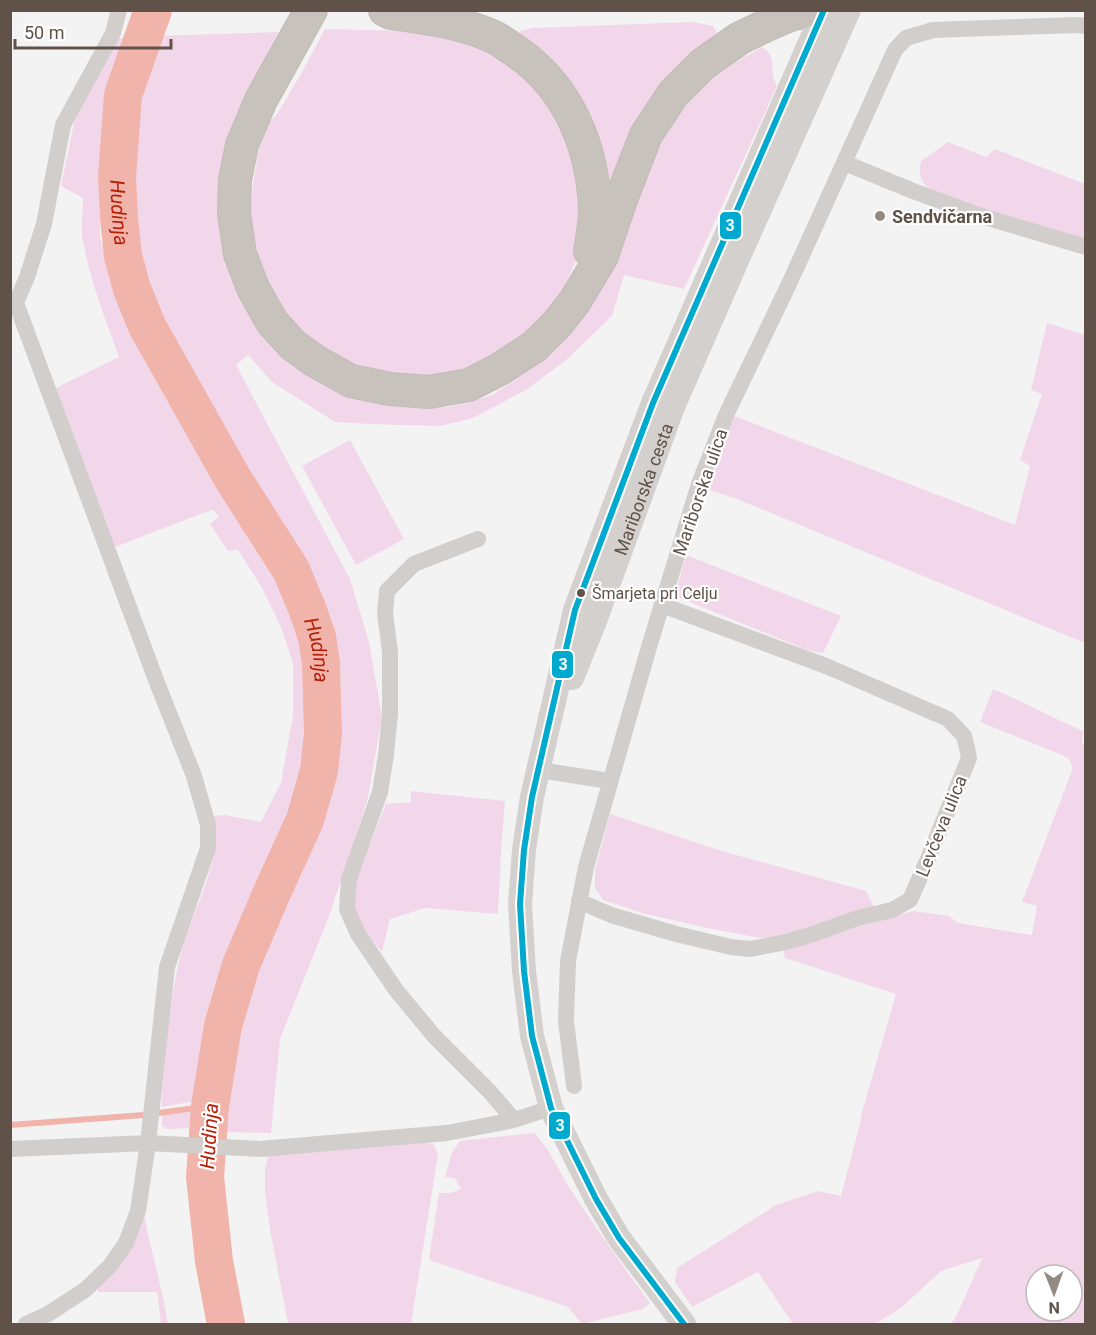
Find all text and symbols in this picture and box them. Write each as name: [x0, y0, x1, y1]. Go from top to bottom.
scale bar: [15, 12, 171, 50]
text: 50 m: [24, 22, 64, 43]
water label: Hudinja: [105, 179, 134, 247]
place label: Sendvičarna: [892, 206, 993, 227]
marker: Sendvičarna: [873, 209, 887, 223]
line badge: 3: [719, 211, 742, 240]
text: 3: [725, 216, 735, 235]
street label: Mariborska cesta: [609, 420, 677, 558]
street label: Mariborska ulica: [668, 426, 732, 558]
place label: Šmarjeta pri Celju: [592, 583, 718, 603]
marker: Šmarjeta pri Celju: [575, 587, 587, 599]
water label: Hudinja: [299, 614, 334, 683]
line badge: 3: [551, 650, 574, 679]
text: 3: [558, 655, 568, 674]
street label: Levčeva ulica: [911, 772, 971, 880]
water label: Hudinja: [195, 1102, 223, 1170]
line badge: 3: [548, 1111, 571, 1140]
text: 3: [555, 1116, 565, 1135]
north arrow: [1024, 1263, 1084, 1323]
text: N: [1048, 1298, 1060, 1317]

